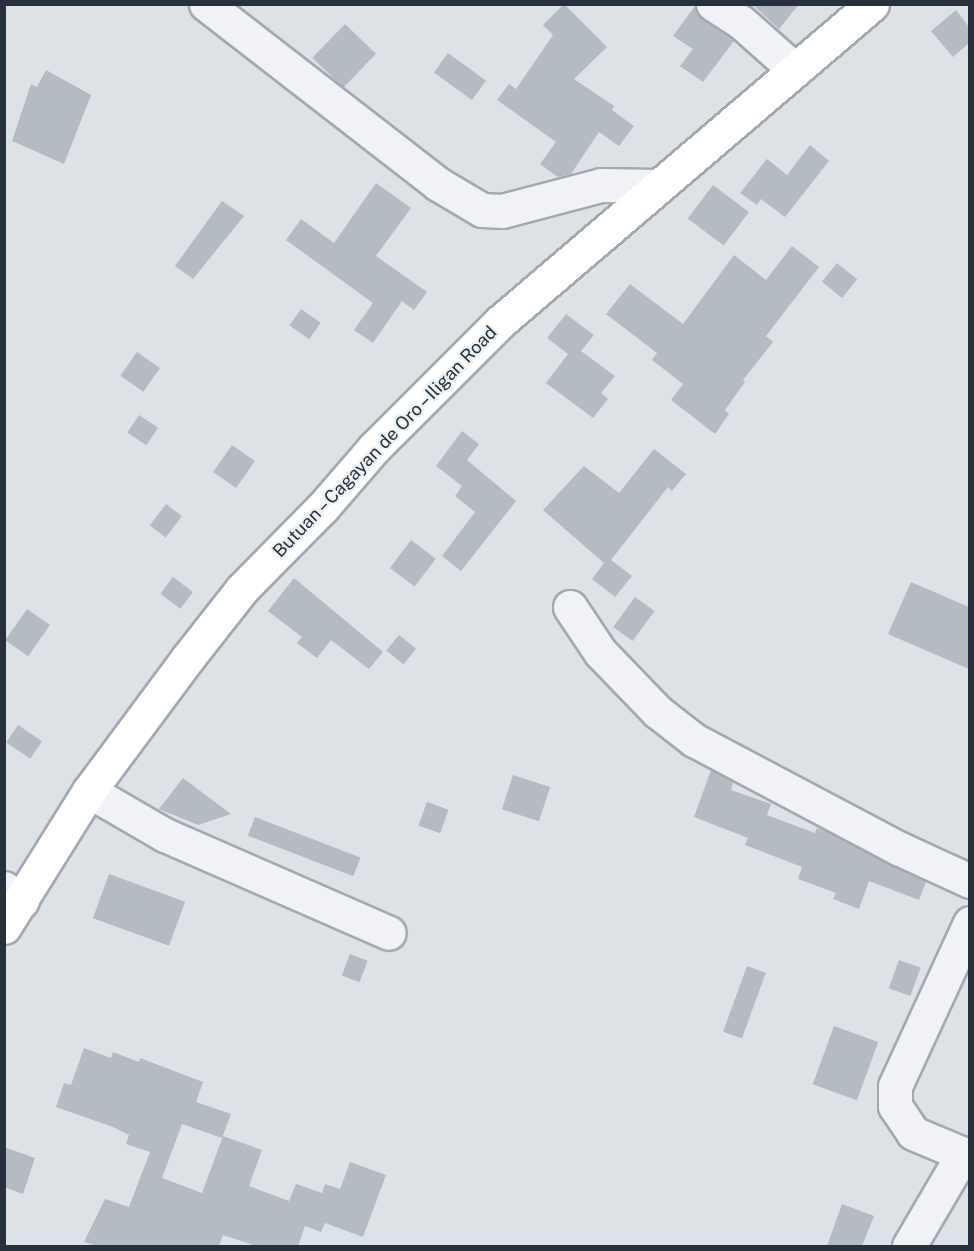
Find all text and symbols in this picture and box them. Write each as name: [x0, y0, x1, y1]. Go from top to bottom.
street label: Butuan – Cagayan de Oro – Iligan Road: [265, 318, 505, 566]

